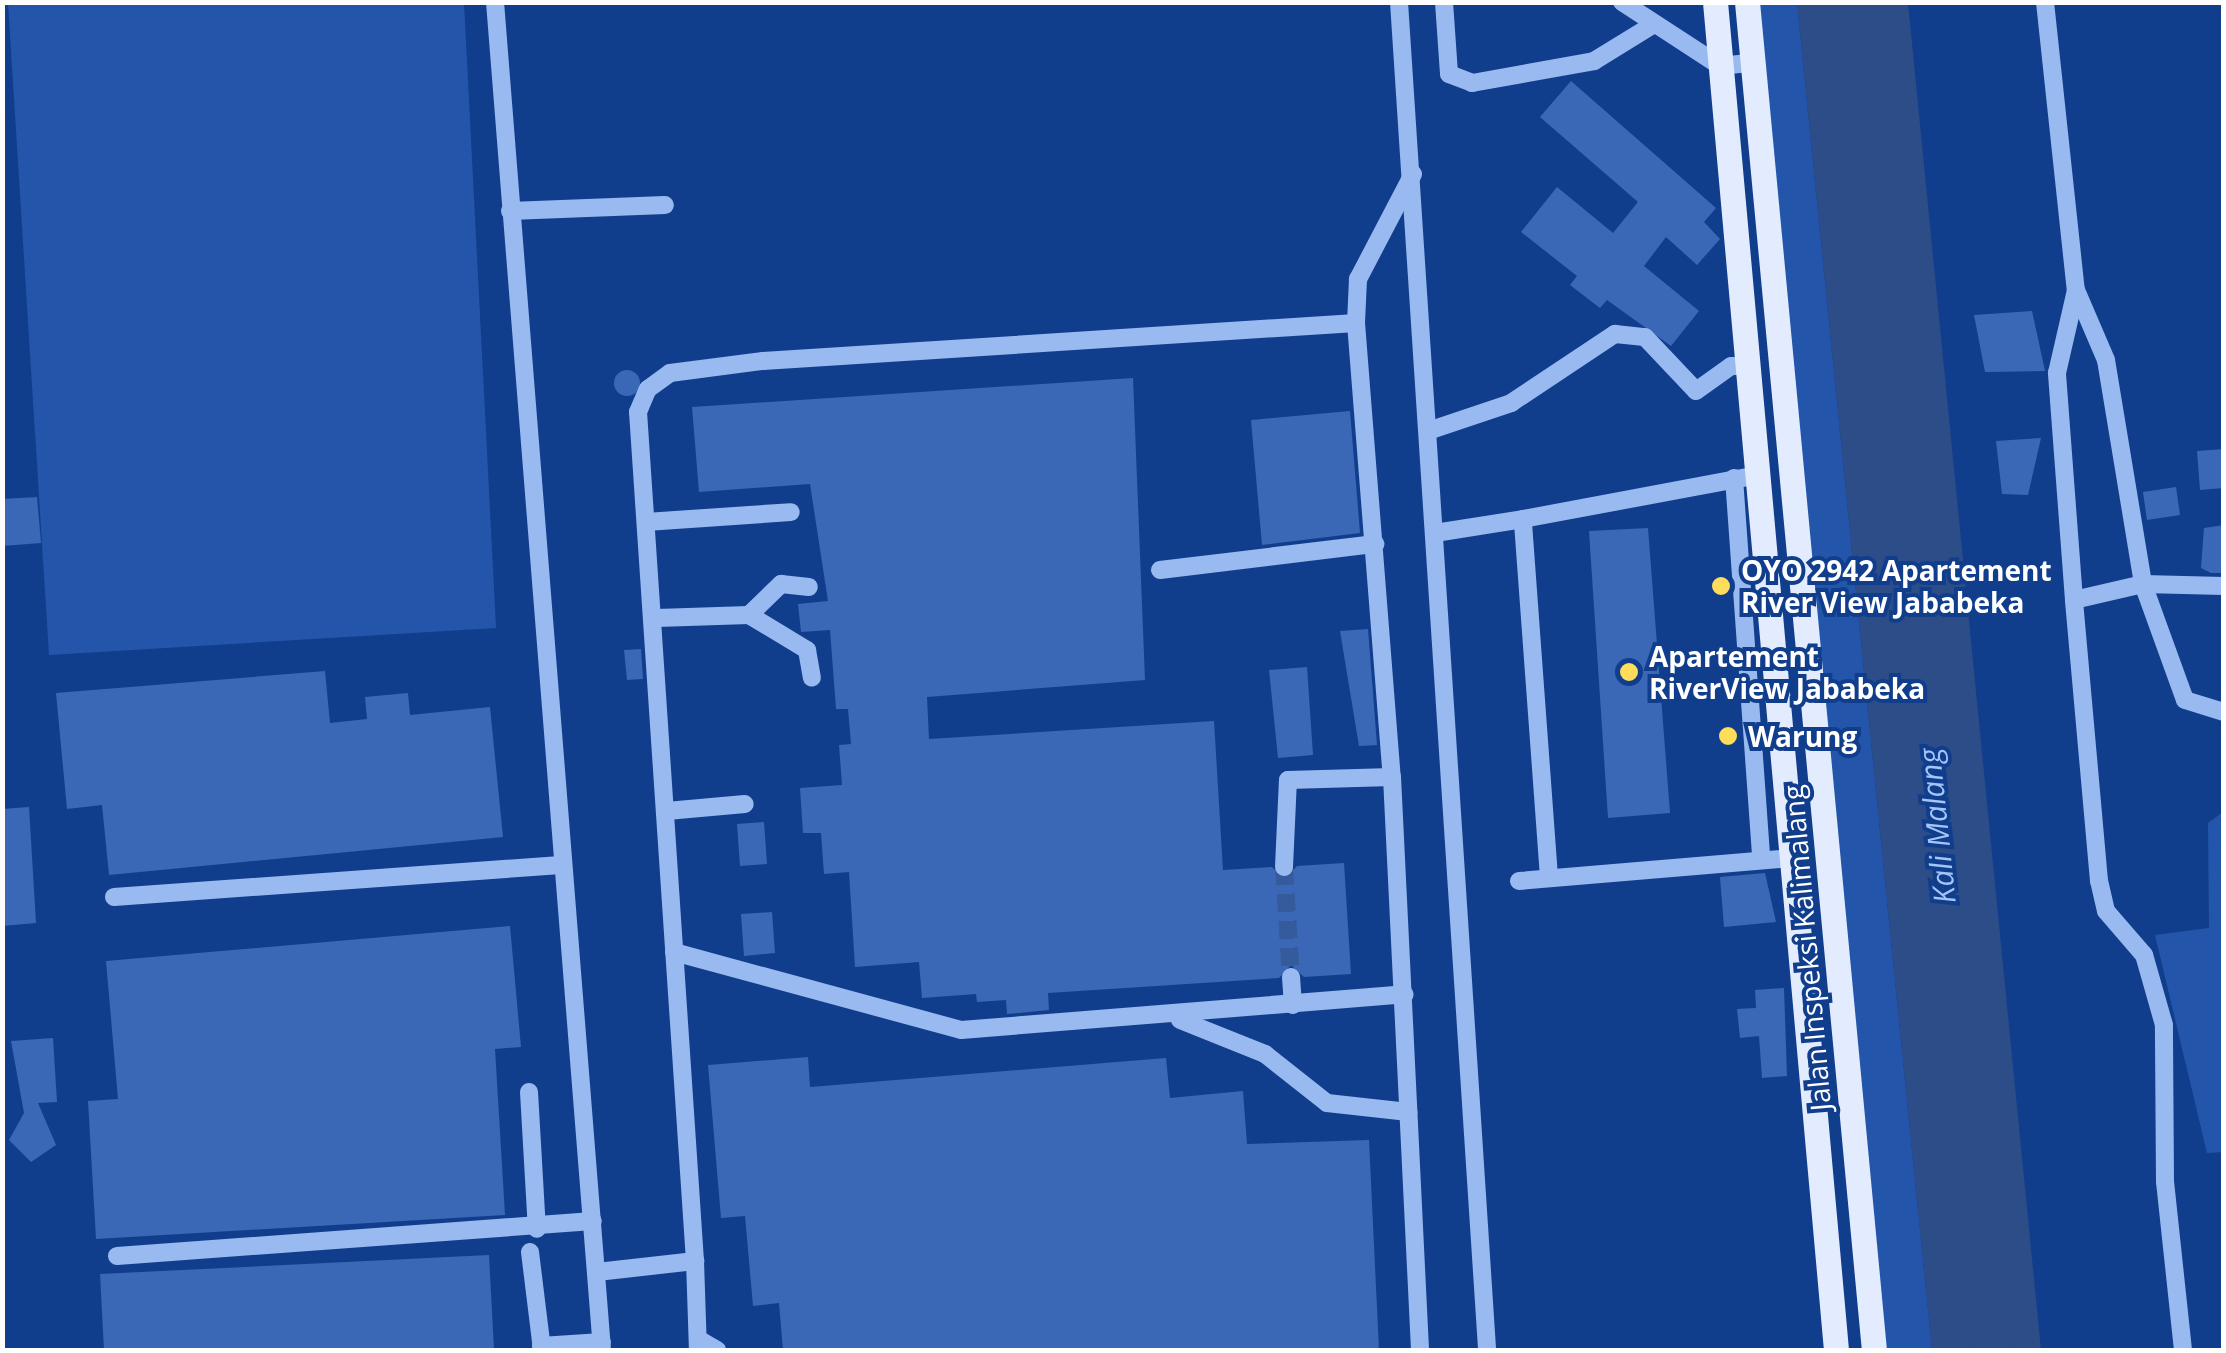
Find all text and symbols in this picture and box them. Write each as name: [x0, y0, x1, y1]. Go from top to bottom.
place label: OYO 2942 Apartement River View Jababeka: [1741, 553, 2052, 619]
marker: OYO 2942 Apartement River View Jababeka: [1710, 575, 1732, 597]
place label: Apartement RiverView Jababeka: [1649, 639, 1925, 705]
marker: Apartement RiverView Jababeka: [1618, 661, 1640, 683]
place label: Warung: [1748, 719, 1857, 753]
marker: Warung: [1717, 725, 1739, 747]
water label: Kali Malang: [1911, 746, 1963, 906]
street label: Jalan Inspeksi Kalimalang: [1775, 784, 1837, 1112]

